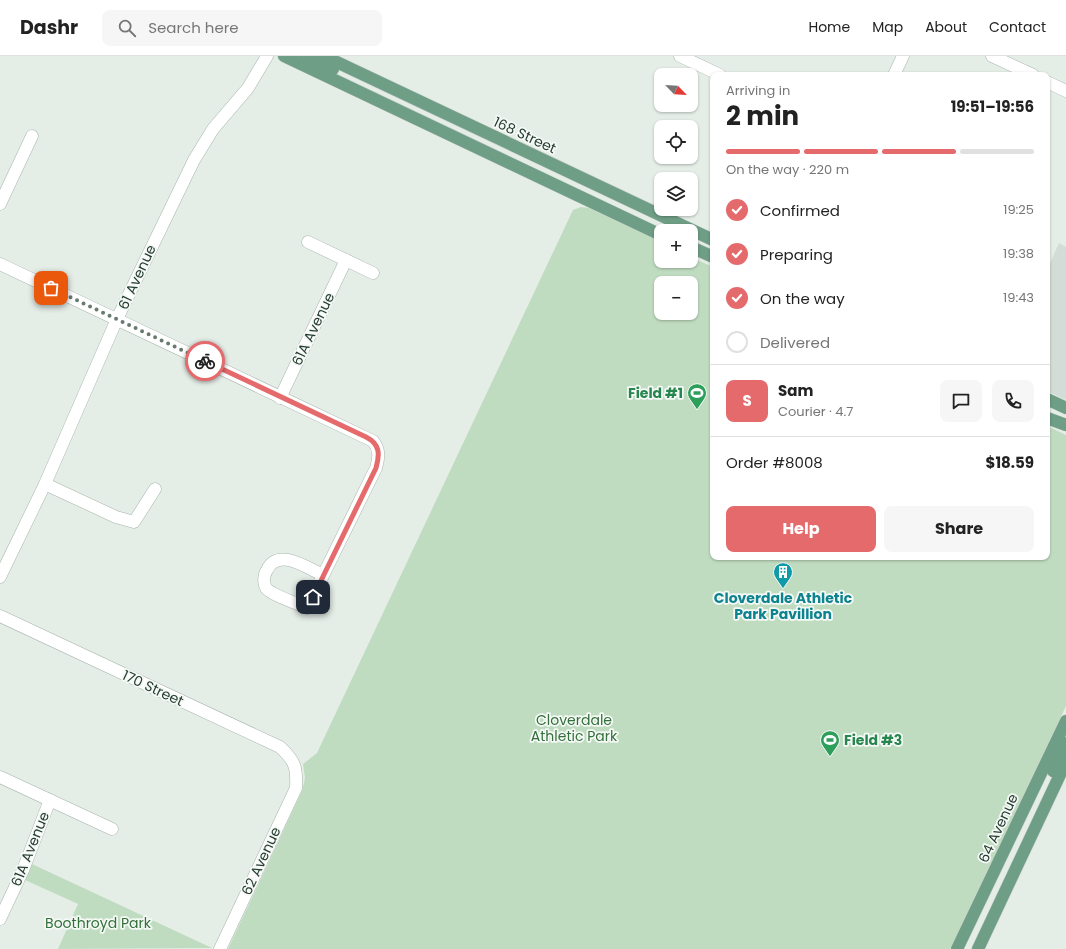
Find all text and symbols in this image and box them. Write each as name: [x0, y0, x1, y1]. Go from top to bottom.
search box: [102, 10, 382, 46]
text: Dashr: [20, 14, 78, 41]
icon: search: [116, 17, 138, 39]
text: Search here: [148, 17, 239, 38]
text: Home: [808, 17, 850, 37]
text: Map: [872, 17, 903, 37]
text: About: [925, 17, 967, 37]
text: Contact: [989, 17, 1046, 37]
north arrow: [654, 68, 698, 112]
map controls: [654, 68, 698, 320]
text: Arriving in: [726, 81, 790, 100]
text: 19:51–19:56: [951, 96, 1034, 117]
text: 2 min: [726, 98, 799, 134]
street label: 168 Street: [490, 112, 560, 158]
button: locate: [654, 120, 698, 164]
text: On the way · 220 m: [726, 160, 849, 179]
button: layers: [654, 172, 698, 216]
icon: check: [726, 199, 748, 221]
text: Confirmed: [760, 200, 840, 221]
text: 19:25: [1003, 200, 1034, 219]
button: +: [654, 224, 698, 268]
street label: 61 Avenue: [113, 241, 161, 313]
icon: check: [726, 243, 748, 265]
text: Preparing: [760, 244, 833, 265]
text: 19:38: [1003, 244, 1034, 263]
pin: [34, 271, 68, 305]
button: −: [654, 276, 698, 320]
icon: bag: [40, 277, 62, 299]
icon: check: [726, 287, 748, 309]
text: On the way: [760, 288, 845, 309]
text: 19:43: [1003, 288, 1034, 307]
street label: 61A Avenue: [287, 289, 339, 369]
text: Delivered: [760, 332, 830, 353]
courier: [185, 341, 225, 381]
icon: bike: [194, 350, 216, 372]
text: Sam: [778, 380, 813, 401]
button: chat: [940, 380, 982, 422]
button: phone: [992, 380, 1034, 422]
sports icon: Field #1: [686, 382, 708, 410]
place label: Field #1: [628, 383, 683, 403]
text: S: [742, 390, 752, 411]
text: Courier · 4.7: [778, 402, 853, 421]
text: Order #8008: [726, 452, 823, 473]
text: $18.59: [986, 452, 1034, 473]
button: Help: [726, 506, 876, 552]
button: Share: [884, 506, 1034, 552]
building icon: Cloverdale Athletic Park Pavillion: [772, 561, 794, 589]
pin: [296, 580, 330, 614]
icon: home: [302, 586, 324, 608]
place label: Cloverdale Athletic Park Pavillion: [714, 588, 853, 624]
street label: 170 Street: [119, 665, 187, 711]
park label: Cloverdale Athletic Park: [531, 710, 618, 746]
sports icon: Field #3: [819, 729, 841, 757]
place label: Field #3: [844, 730, 902, 750]
street label: 64 Avenue: [973, 790, 1023, 866]
street label: 61A Avenue: [6, 808, 54, 889]
street label: 62 Avenue: [236, 823, 286, 898]
park label: Boothroyd Park: [45, 913, 152, 933]

